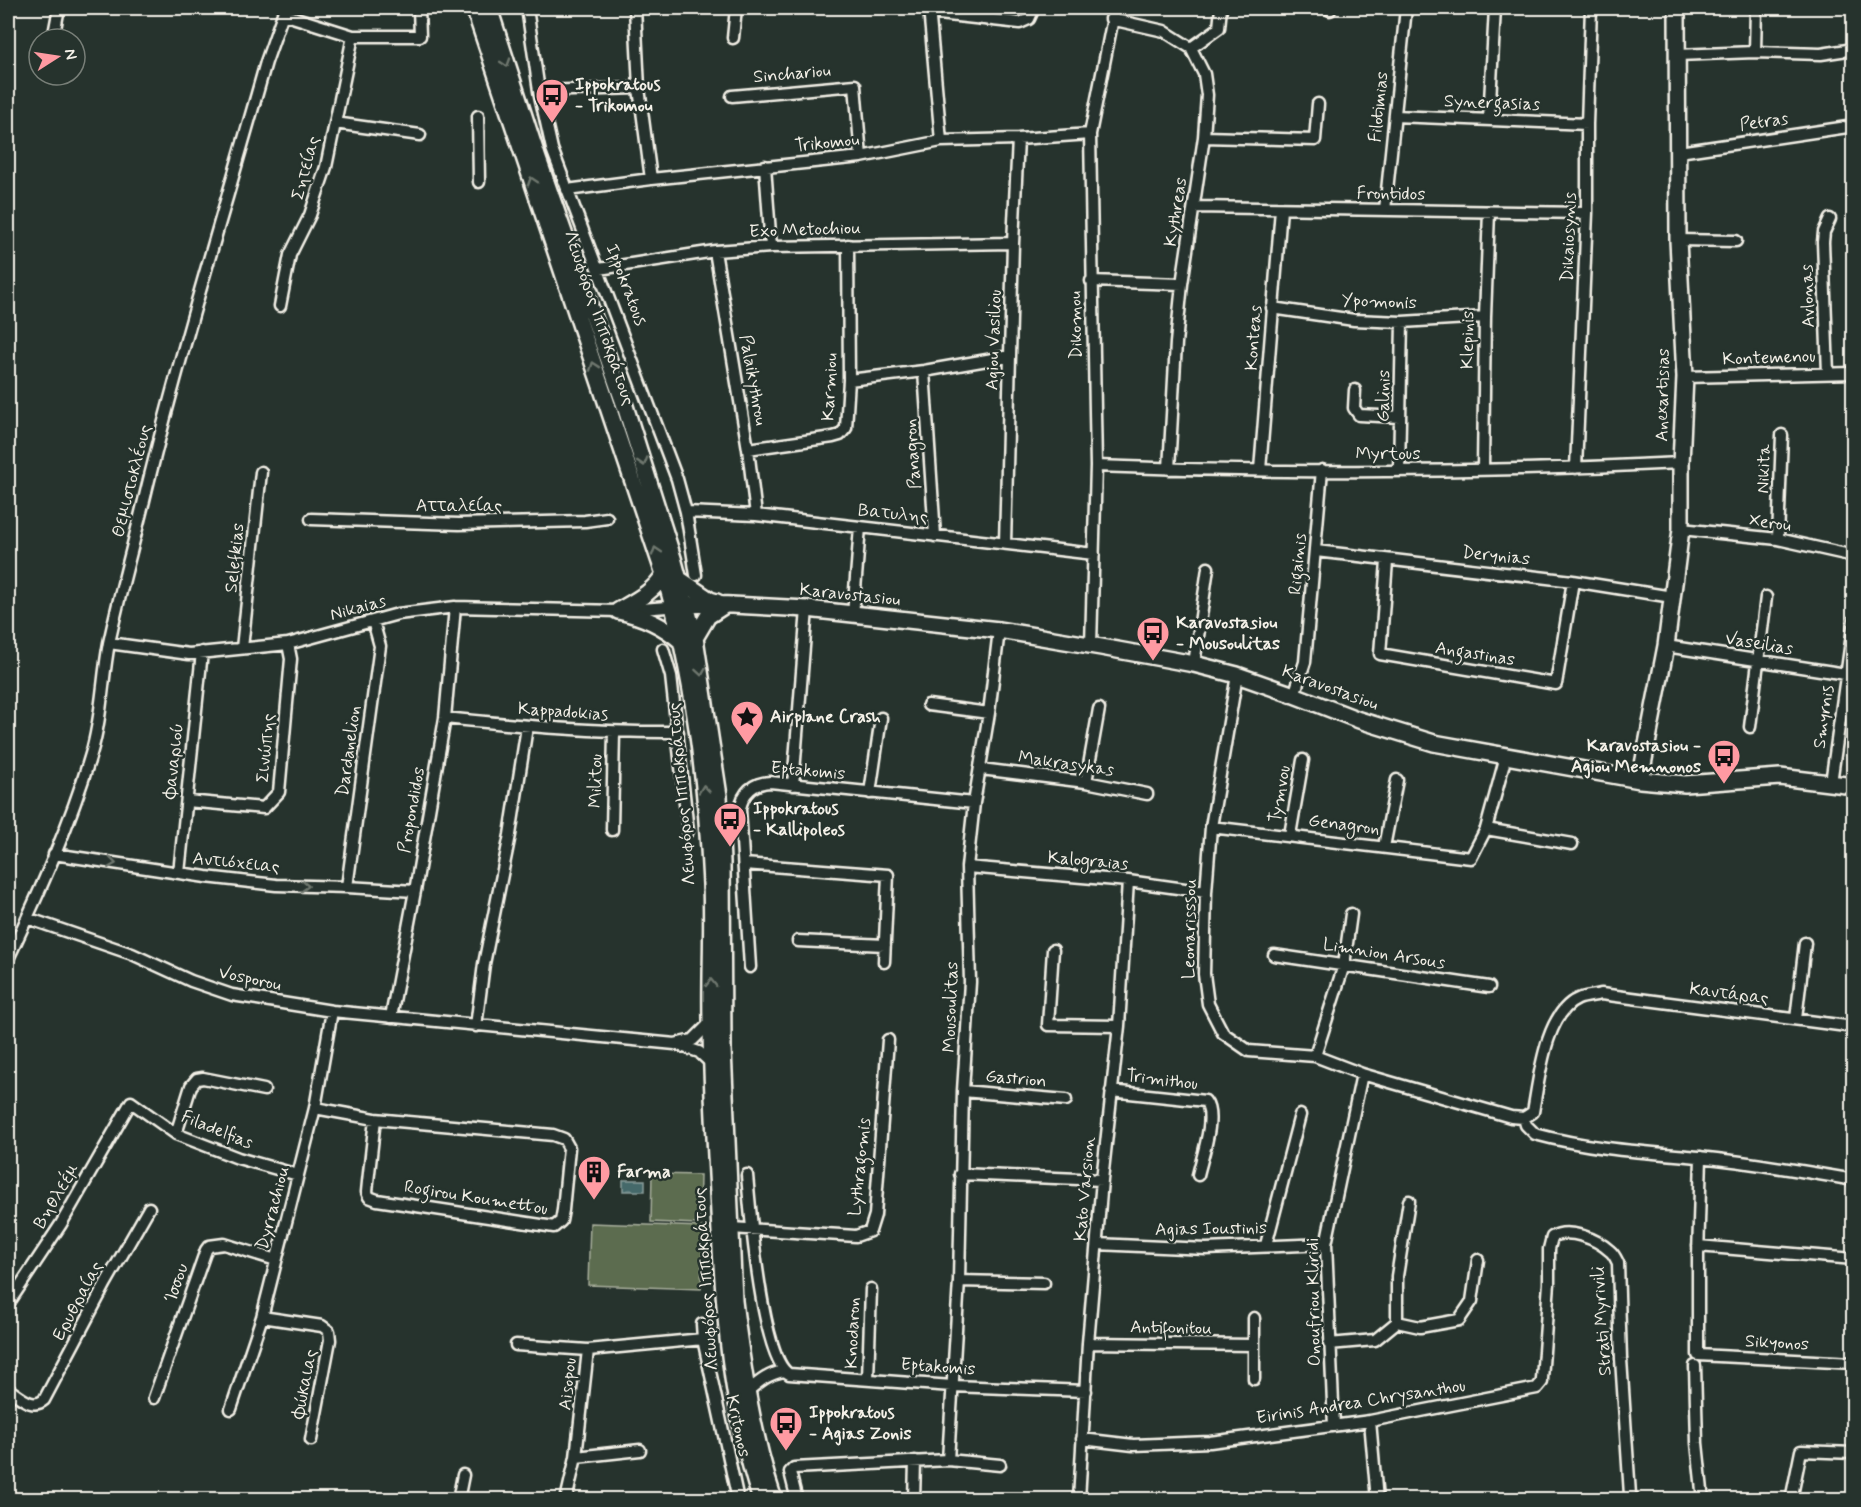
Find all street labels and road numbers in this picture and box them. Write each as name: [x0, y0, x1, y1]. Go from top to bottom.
street label: Sinchariou: [752, 59, 832, 89]
street label: Filotimias: [1363, 71, 1395, 143]
street label: Synergasias: [1443, 89, 1541, 119]
street label: Petras: [1738, 107, 1790, 137]
street label: Trikomou: [794, 128, 860, 158]
street label: Σητείας: [286, 133, 326, 203]
street label: Kythreas: [1159, 176, 1193, 248]
street label: Frontidos: [1356, 181, 1426, 207]
street label: Dikaiosynis: [1555, 192, 1583, 282]
street label: Exo Metochiou: [749, 216, 862, 244]
street label: Λεωφόρος Ιπποκράτους: [558, 227, 640, 409]
street label: Ippokratous: [599, 241, 653, 329]
street label: Avlonas: [1795, 264, 1821, 328]
street label: Agiou Vasiliou: [980, 289, 1008, 391]
street label: Ypomonis: [1341, 289, 1417, 315]
street label: Dikomou: [1063, 291, 1089, 359]
street label: Konteas: [1240, 304, 1268, 372]
street label: Klepinis: [1455, 311, 1481, 369]
street label: Palaikythrou: [733, 333, 773, 427]
street label: Kontemenou: [1722, 344, 1816, 372]
street label: Anexartisias: [1650, 348, 1676, 442]
street label: Karmiou: [816, 352, 844, 422]
street label: Galinis: [1372, 370, 1396, 422]
street label: Panagron: [899, 418, 928, 490]
street label: Θεμιστοκλέους: [105, 422, 158, 540]
street label: Myrtous: [1355, 442, 1421, 466]
street label: Nikita: [1751, 444, 1777, 494]
street label: Ατταλείας: [416, 494, 502, 518]
street label: Βατυλης: [857, 498, 929, 530]
street label: Xerou: [1747, 508, 1793, 538]
street label: Selefkias: [219, 522, 251, 594]
street label: Rigainis: [1283, 532, 1315, 596]
street label: Derynias: [1461, 540, 1531, 572]
street label: Karavostasiou: [798, 578, 902, 612]
street label: Nikaias: [327, 589, 389, 627]
street label: Vaseilias: [1723, 627, 1795, 661]
street label: Angastinas: [1433, 636, 1517, 674]
street label: Karavostasiou: [1278, 659, 1382, 717]
street label: Smyrnis: [1808, 684, 1840, 750]
street label: Kappadokias: [517, 697, 609, 727]
street label: Λεωφόρος Ιπποκράτους: [662, 701, 702, 886]
street label: Dardanelion: [331, 704, 367, 798]
street label: Σινώπης: [251, 712, 281, 784]
street label: Φαναριού: [158, 722, 190, 801]
street label: Makrasykas: [1016, 745, 1116, 783]
street label: Militou: [584, 754, 608, 808]
street label: Eptakomis: [770, 756, 846, 786]
street label: Tymvou: [1263, 763, 1297, 825]
street label: Propondidos: [393, 765, 431, 855]
street label: Genagron: [1307, 809, 1381, 842]
street label: Αντιόχειας: [191, 846, 281, 880]
street label: Kalograias: [1046, 846, 1130, 877]
street label: Leonarisssou: [1177, 878, 1203, 979]
street label: Limnion Arsous: [1321, 932, 1447, 976]
street label: Vosporou: [216, 961, 284, 997]
street label: Mousoulitas: [937, 961, 965, 1053]
street label: Καντάρας: [1688, 977, 1770, 1011]
street label: Gastrion: [984, 1064, 1048, 1094]
street label: Trimithou: [1125, 1064, 1199, 1096]
street label: Filadelfias: [178, 1105, 256, 1155]
street label: Lythragomis: [843, 1117, 879, 1218]
street label: Kato Varsion: [1068, 1136, 1102, 1242]
street label: Βηθλεέμ: [27, 1158, 86, 1233]
street label: Dyrrachiou: [250, 1163, 296, 1253]
street label: Rogirou Koumettou: [402, 1175, 550, 1223]
street label: Λεωφόρος Ιπποκράτους: [688, 1186, 724, 1371]
street label: Agias Ioustinis: [1155, 1216, 1267, 1242]
street label: Onoufriou Kliridi: [1301, 1238, 1327, 1366]
street label: Ερυθραίας: [47, 1257, 109, 1345]
street label: Ίσσου: [159, 1260, 195, 1306]
street label: Strati Myrivili: [1586, 1265, 1618, 1377]
street label: Knodaron: [840, 1297, 866, 1369]
street label: Antifonitou: [1130, 1315, 1212, 1343]
street label: Sikyonos: [1744, 1329, 1810, 1357]
street label: Φώκαιας: [286, 1347, 324, 1422]
street label: Eptakomis: [900, 1352, 976, 1382]
street label: Aisopou: [553, 1357, 583, 1411]
street label: Eirinis Andrea Chrysanthou: [1255, 1374, 1467, 1430]
street label: Kritonos: [720, 1393, 756, 1459]

